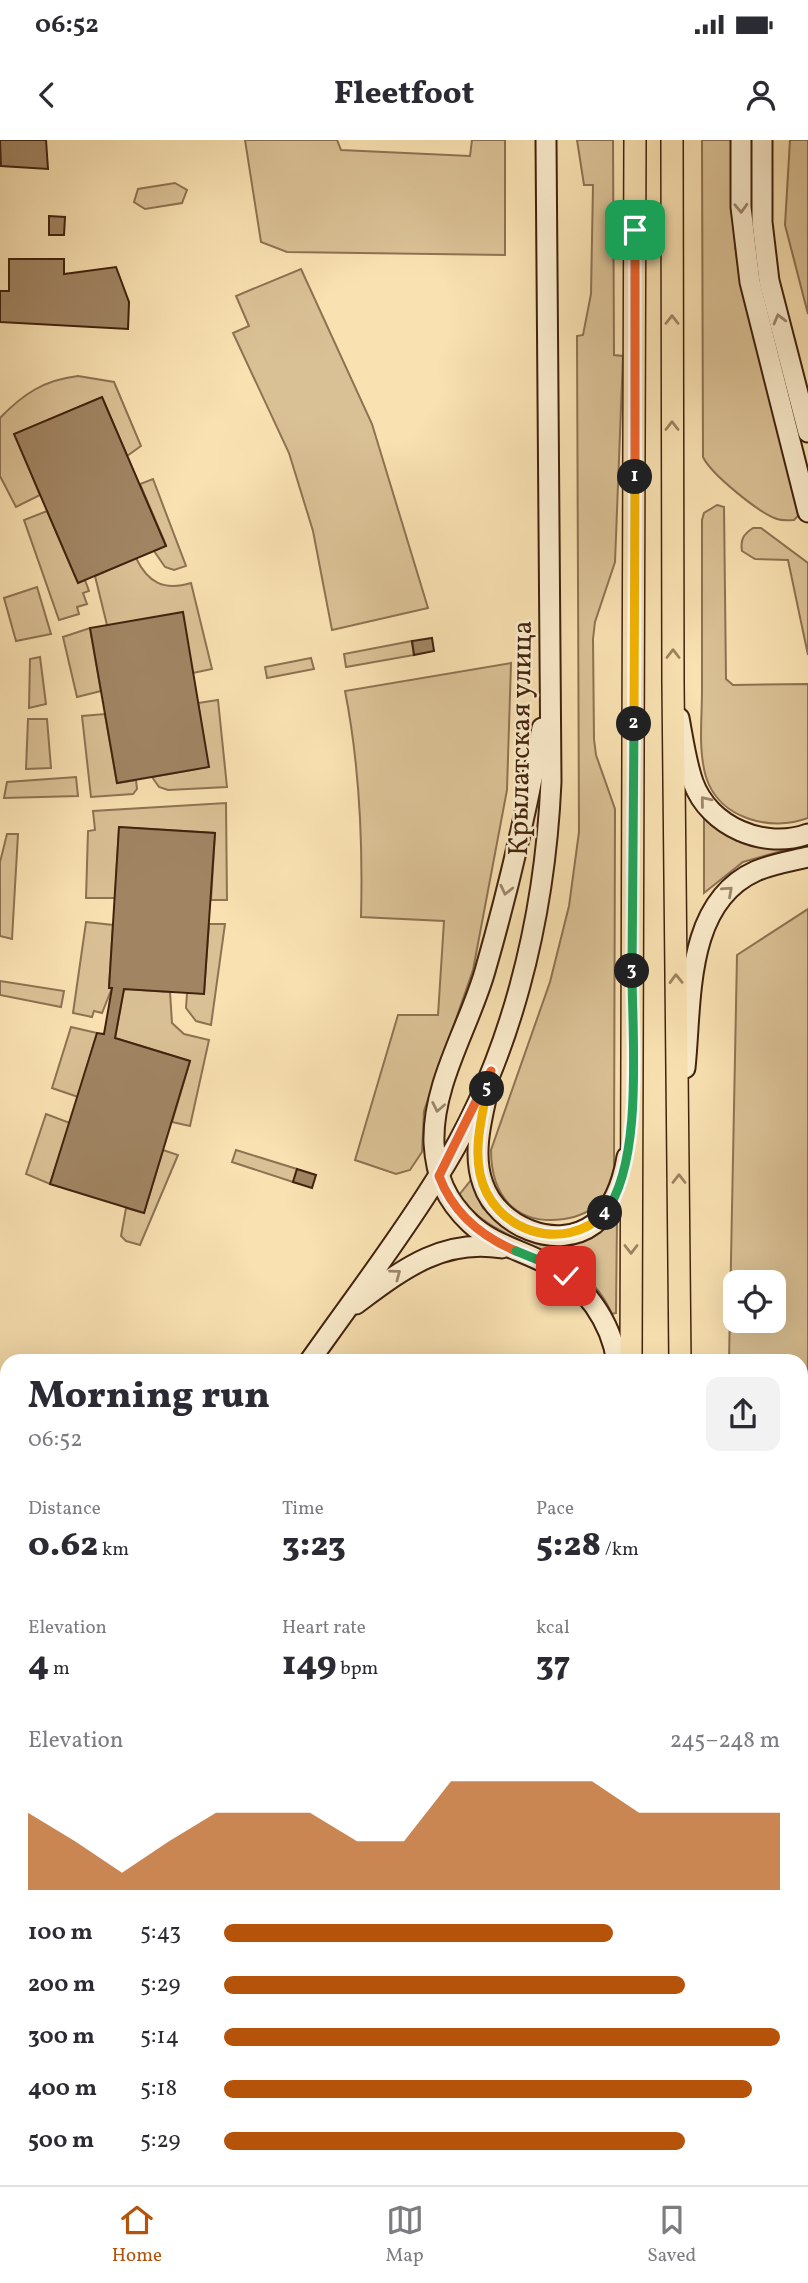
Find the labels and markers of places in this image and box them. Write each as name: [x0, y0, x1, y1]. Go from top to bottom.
pin: [605, 200, 665, 260]
pin: 1: [618, 460, 652, 494]
pin: 2: [616, 706, 652, 742]
pin: 3: [614, 954, 650, 988]
pin: 5: [470, 1072, 504, 1107]
pin: 4: [588, 1196, 622, 1230]
pin: [536, 1246, 596, 1306]

